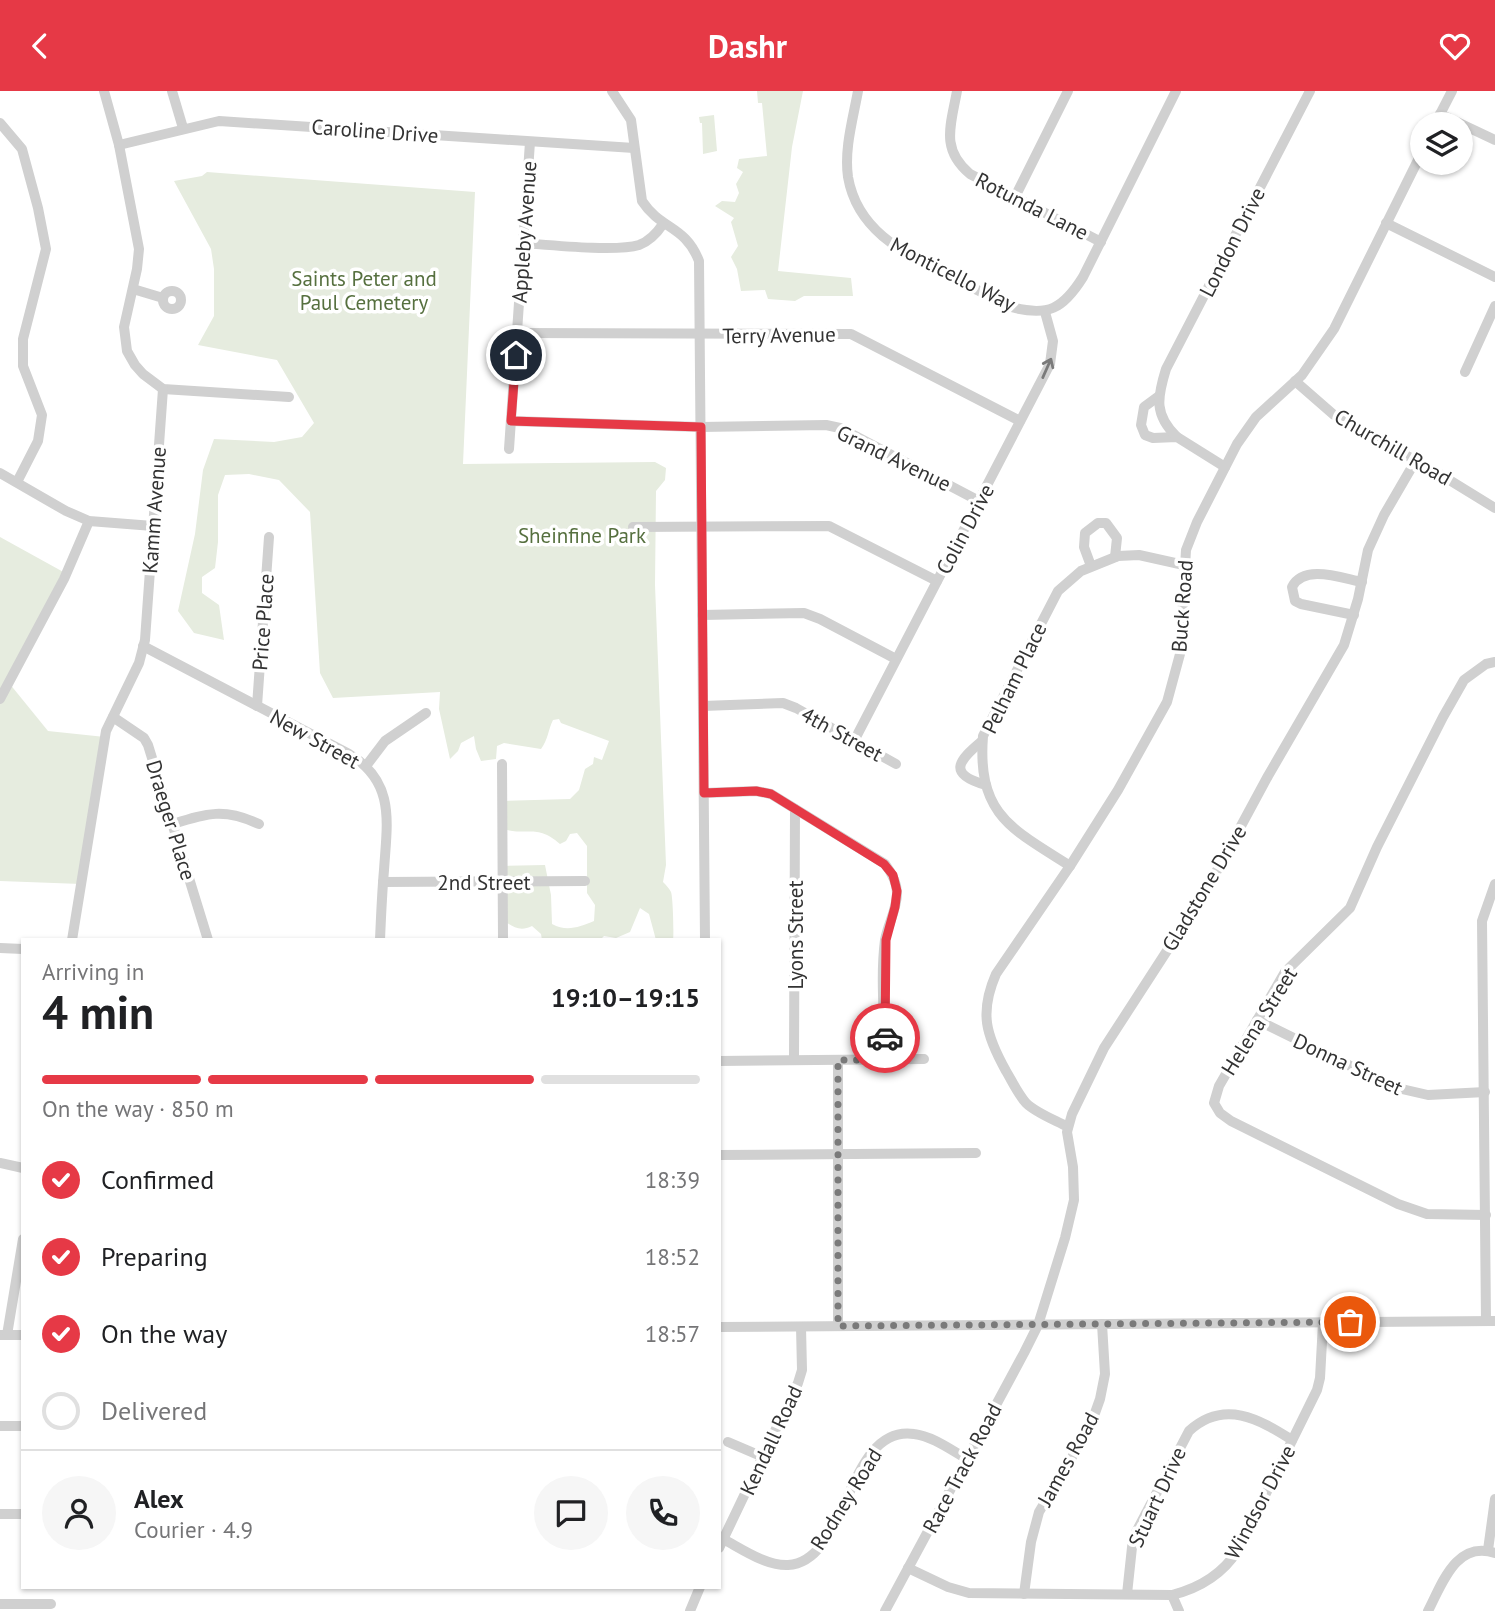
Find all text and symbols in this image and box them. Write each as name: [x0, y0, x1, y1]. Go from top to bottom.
text: Dashr: [708, 25, 787, 67]
icon: back: [21, 27, 59, 65]
icon: heart: [1436, 27, 1474, 65]
map controls: [1410, 112, 1473, 175]
button: layers: [1410, 112, 1473, 175]
street label: Caroline Drive: [311, 113, 439, 149]
street label: Appleby Avenue: [506, 160, 542, 304]
street label: Rotunda Lane: [971, 166, 1093, 246]
street label: London Drive: [1193, 183, 1271, 301]
street label: Monticello Way: [886, 231, 1020, 317]
park label: Saints Peter and Paul Cemetery: [291, 265, 437, 316]
street label: Terry Avenue: [722, 321, 836, 349]
pin: [486, 325, 546, 385]
icon: home: [497, 336, 535, 374]
one-way arrow: [1041, 358, 1054, 379]
street label: Churchill Road: [1330, 403, 1456, 491]
street label: Grand Avenue: [832, 419, 956, 497]
street label: Kamm Avenue: [136, 446, 172, 574]
street label: Colin Drive: [930, 479, 1000, 579]
park label: Sheinfine Park: [518, 522, 646, 549]
street label: Buck Road: [1165, 559, 1199, 653]
street label: Price Place: [246, 573, 280, 671]
street label: Pelham Place: [975, 618, 1053, 738]
street label: 4th Street: [796, 701, 888, 767]
street label: New Street: [265, 703, 365, 775]
street label: Draeger Place: [140, 757, 202, 883]
street label: Gladstone Drive: [1156, 820, 1252, 956]
street label: 2nd Street: [437, 869, 531, 896]
street label: Lyons Street: [782, 880, 809, 990]
text: Arriving in: [42, 957, 144, 986]
street label: Helena Street: [1215, 962, 1303, 1080]
text: 19:10–19:15: [551, 981, 700, 1014]
text: 4 min: [42, 982, 154, 1042]
courier: [850, 1003, 920, 1073]
icon: car: [866, 1019, 904, 1057]
street label: Donna Street: [1289, 1027, 1407, 1101]
text: On the way · 850 m: [42, 1094, 234, 1123]
icon: check: [42, 1161, 80, 1199]
text: Confirmed: [101, 1163, 214, 1196]
text: 18:39: [645, 1165, 700, 1194]
icon: check: [42, 1238, 80, 1276]
text: Preparing: [101, 1240, 208, 1273]
text: 18:52: [645, 1242, 700, 1271]
pin: [1320, 1292, 1380, 1352]
icon: bag: [1331, 1303, 1369, 1341]
icon: check: [42, 1315, 80, 1353]
text: On the way: [101, 1317, 227, 1350]
text: 18:57: [645, 1319, 700, 1348]
street label: Kendall Road: [734, 1381, 808, 1499]
text: Delivered: [101, 1394, 207, 1427]
street label: Race Track Road: [916, 1398, 1008, 1538]
street label: James Road: [1031, 1407, 1105, 1512]
street label: Windsor Drive: [1219, 1440, 1301, 1564]
street label: Rodney Road: [804, 1443, 888, 1555]
street label: Stuart Drive: [1122, 1443, 1192, 1551]
button: person: [42, 1476, 116, 1550]
button: chat: [534, 1476, 608, 1550]
button: phone: [626, 1476, 700, 1550]
text: Alex: [134, 1482, 184, 1515]
text: Courier · 4.9: [134, 1515, 253, 1544]

